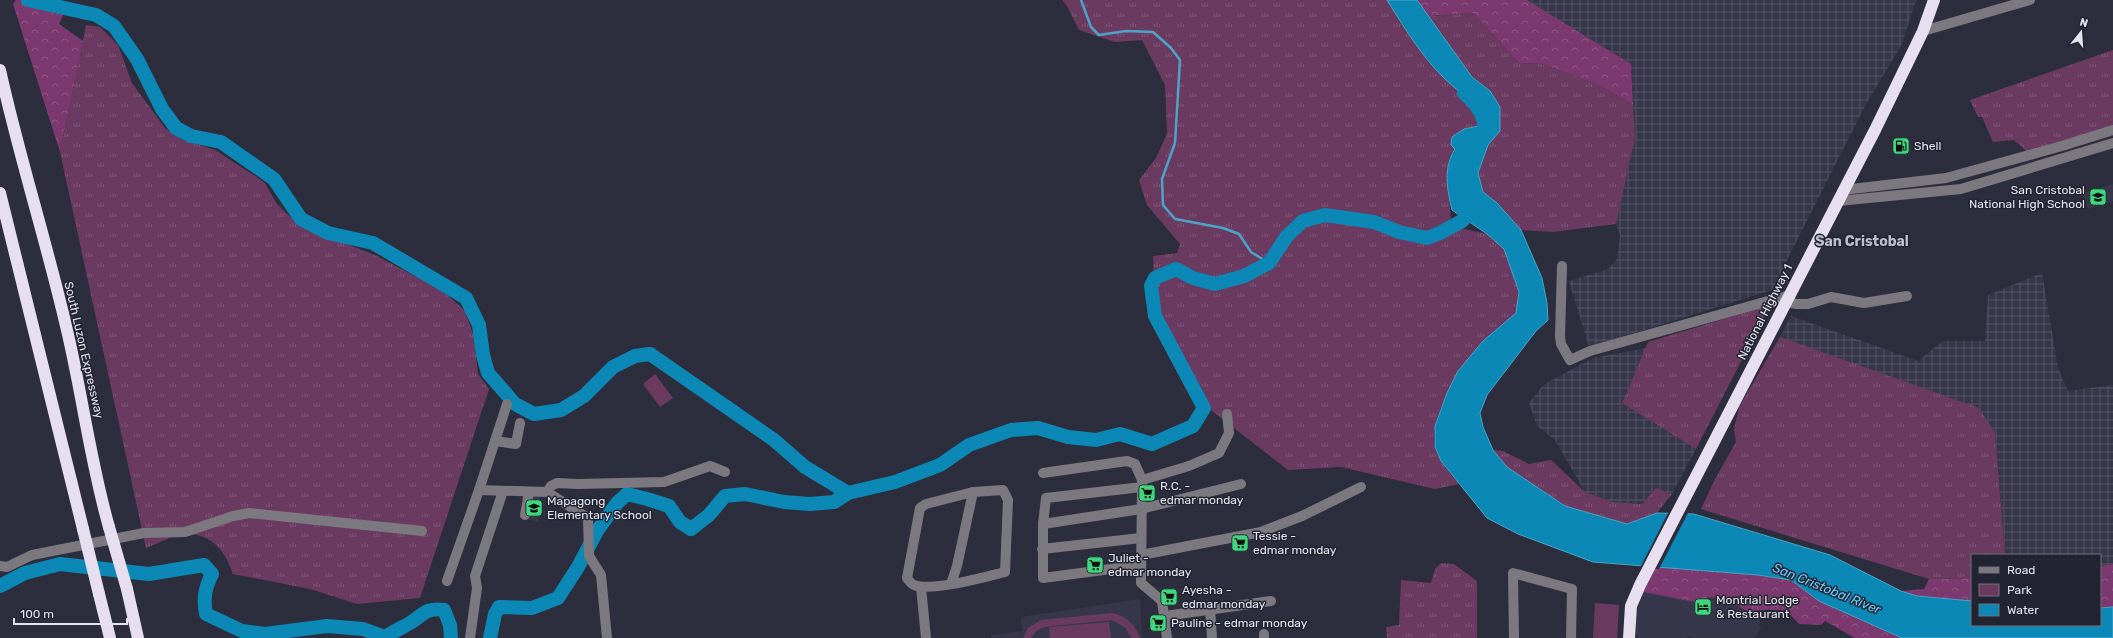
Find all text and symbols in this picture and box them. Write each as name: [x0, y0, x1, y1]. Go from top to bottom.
north arrow: [2061, 12, 2101, 52]
text: N: [2078, 16, 2090, 30]
fuel station icon: Shell: [1891, 136, 1911, 156]
place label: Shell: [1914, 139, 1941, 153]
place label: San Cristobal National High School: [1969, 183, 2085, 211]
school or university icon: San Cristobal National High School: [2088, 187, 2108, 207]
district label: San Cristobal: [1815, 233, 1909, 250]
street label: National Highway 1: [1735, 262, 1795, 362]
street label: South Luzon Expressway: [61, 280, 107, 420]
place label: R.C. - edmar monday: [1160, 479, 1244, 507]
supermarket icon: R.C. - edmar monday: [1137, 483, 1157, 503]
place label: Mapagong Elementary School: [547, 494, 652, 522]
school or university icon: Mapagong Elementary School: [524, 498, 544, 518]
place label: Tessie - edmar monday: [1253, 529, 1337, 557]
supermarket icon: Tessie - edmar monday: [1230, 533, 1250, 553]
place label: Juliet - edmar monday: [1108, 551, 1192, 579]
legend: [1971, 554, 2101, 626]
supermarket icon: Juliet - edmar monday: [1085, 555, 1105, 575]
water label: San Cristobal River: [1771, 560, 1884, 617]
text: Road: [2007, 563, 2035, 577]
place label: Ayesha - edmar monday: [1182, 583, 1266, 611]
text: Park: [2007, 583, 2033, 597]
supermarket icon: Ayesha - edmar monday: [1159, 587, 1179, 607]
place label: Montrial Lodge & Restaurant: [1716, 593, 1799, 621]
hotel icon: Montrial Lodge & Restaurant: [1693, 597, 1713, 617]
scale bar: [14, 600, 127, 626]
text: Water: [2007, 603, 2039, 617]
text: 100 m: [20, 607, 54, 621]
supermarket icon: Pauline - edmar monday: [1148, 613, 1168, 633]
place label: Pauline - edmar monday: [1171, 616, 1308, 630]

